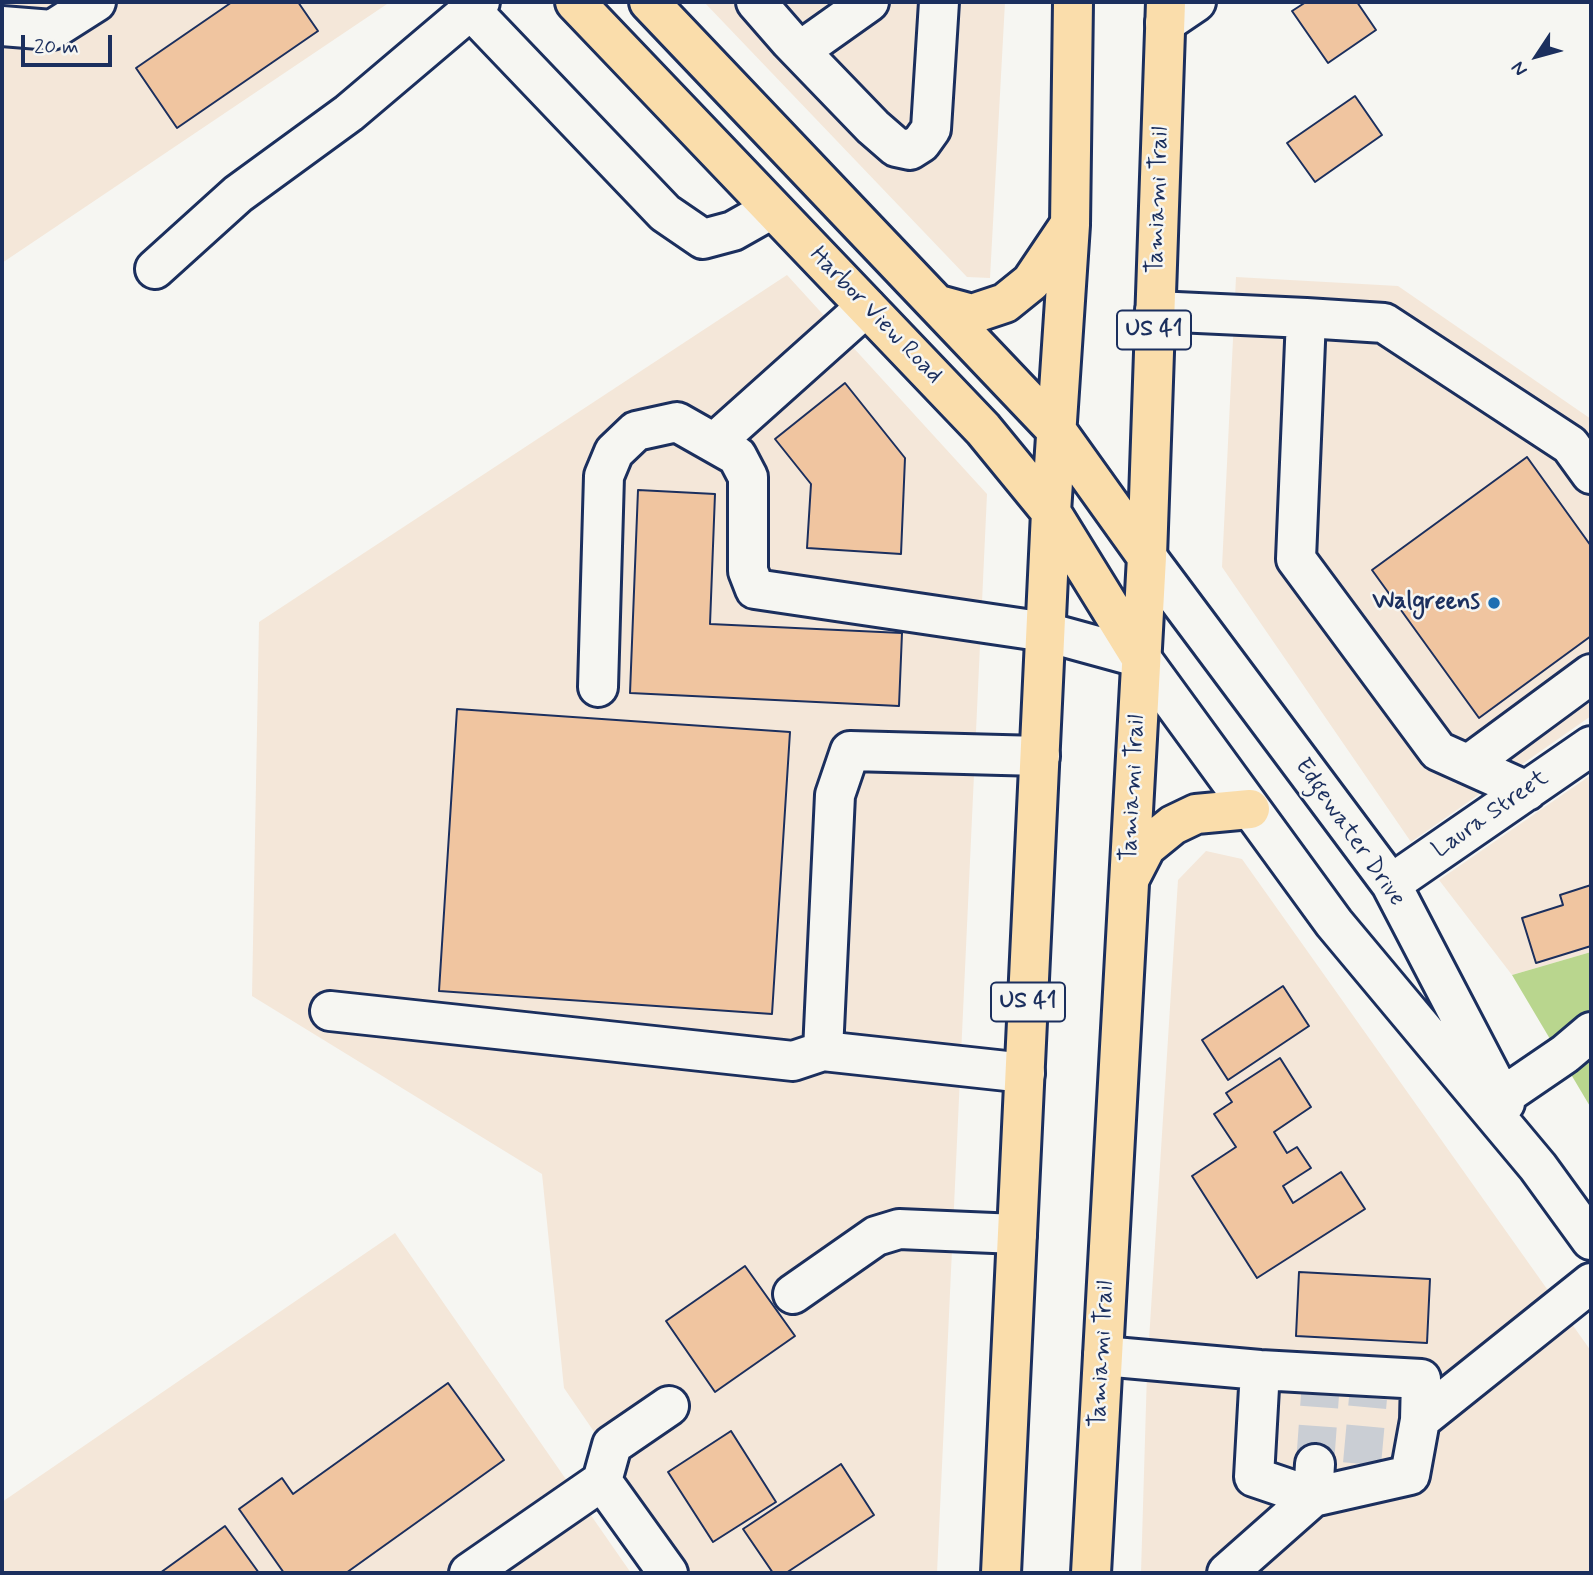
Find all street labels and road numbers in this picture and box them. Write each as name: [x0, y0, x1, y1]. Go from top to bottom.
street label: Tamiami Trail: [1142, 126, 1176, 274]
street label: Harbor View Road: [802, 242, 948, 390]
road number: US 41: [1117, 310, 1191, 350]
street label: Tamiami Trail: [1116, 714, 1152, 862]
street label: Edgewater Drive: [1287, 753, 1411, 913]
street label: Laura Street: [1427, 764, 1555, 866]
road number: US 41: [991, 982, 1065, 1021]
street label: Tamiami Trail: [1085, 1280, 1121, 1428]

